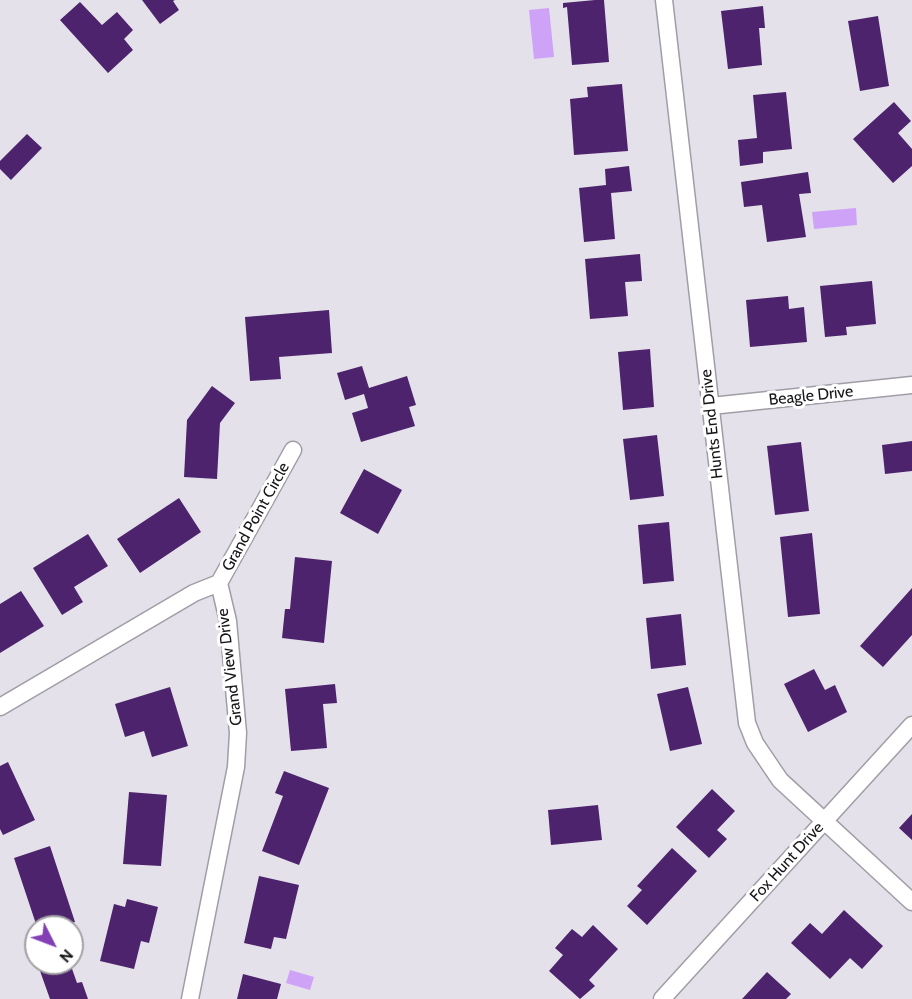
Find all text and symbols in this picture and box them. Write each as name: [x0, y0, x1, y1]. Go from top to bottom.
street label: Hunts End Drive: [697, 368, 727, 480]
street label: Beagle Drive: [768, 382, 854, 410]
street label: Grand Point Circle: [218, 459, 294, 575]
street label: Grand View Drive: [213, 607, 247, 727]
street label: Fox Hunt Drive: [746, 818, 828, 906]
north arrow: [24, 915, 84, 975]
text: N: [55, 945, 77, 967]

